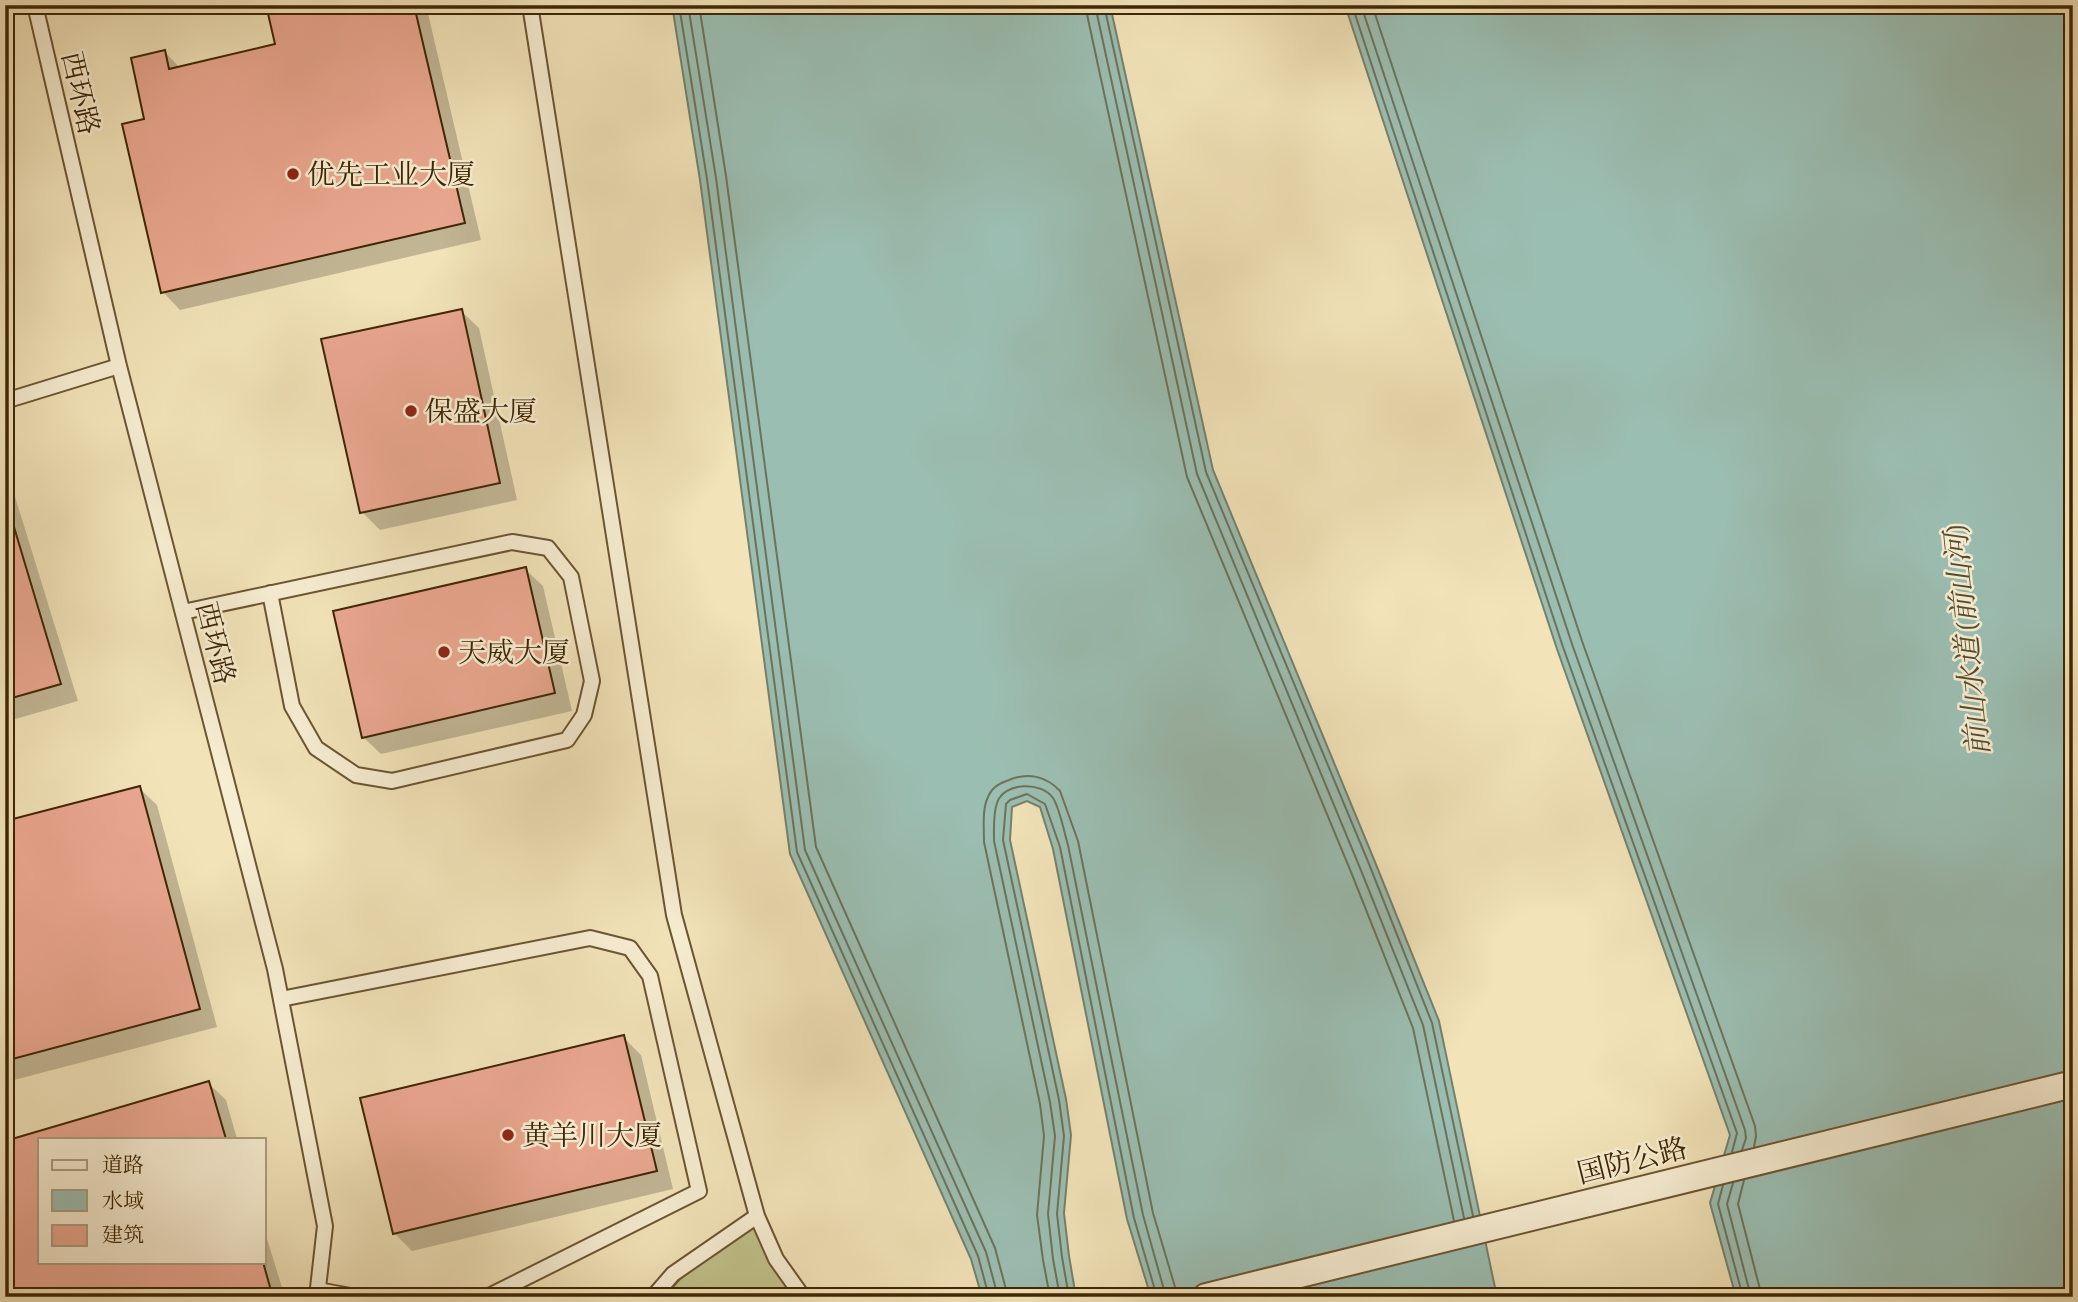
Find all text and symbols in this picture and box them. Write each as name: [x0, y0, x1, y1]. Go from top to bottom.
street label: 西环路: [52, 48, 108, 138]
place label: 优先工业大厦: [307, 156, 475, 194]
marker: 优先工业大厦: [285, 166, 301, 182]
place label: 保盛大厦: [425, 393, 537, 431]
marker: 保盛大厦: [403, 403, 419, 419]
water label: 前山水道 (前山河): [1935, 522, 1999, 758]
street label: 西环路: [186, 598, 244, 689]
place label: 天威大厦: [458, 634, 570, 672]
marker: 天威大厦: [436, 644, 452, 660]
place label: 黄羊川大厦: [522, 1117, 662, 1155]
marker: 黄羊川大厦: [500, 1127, 516, 1143]
street label: 国防公路: [1573, 1129, 1691, 1193]
legend: [38, 1138, 266, 1264]
text: 道路: [102, 1151, 144, 1179]
text: 水域: [102, 1187, 144, 1215]
text: 建筑: [102, 1221, 144, 1249]

